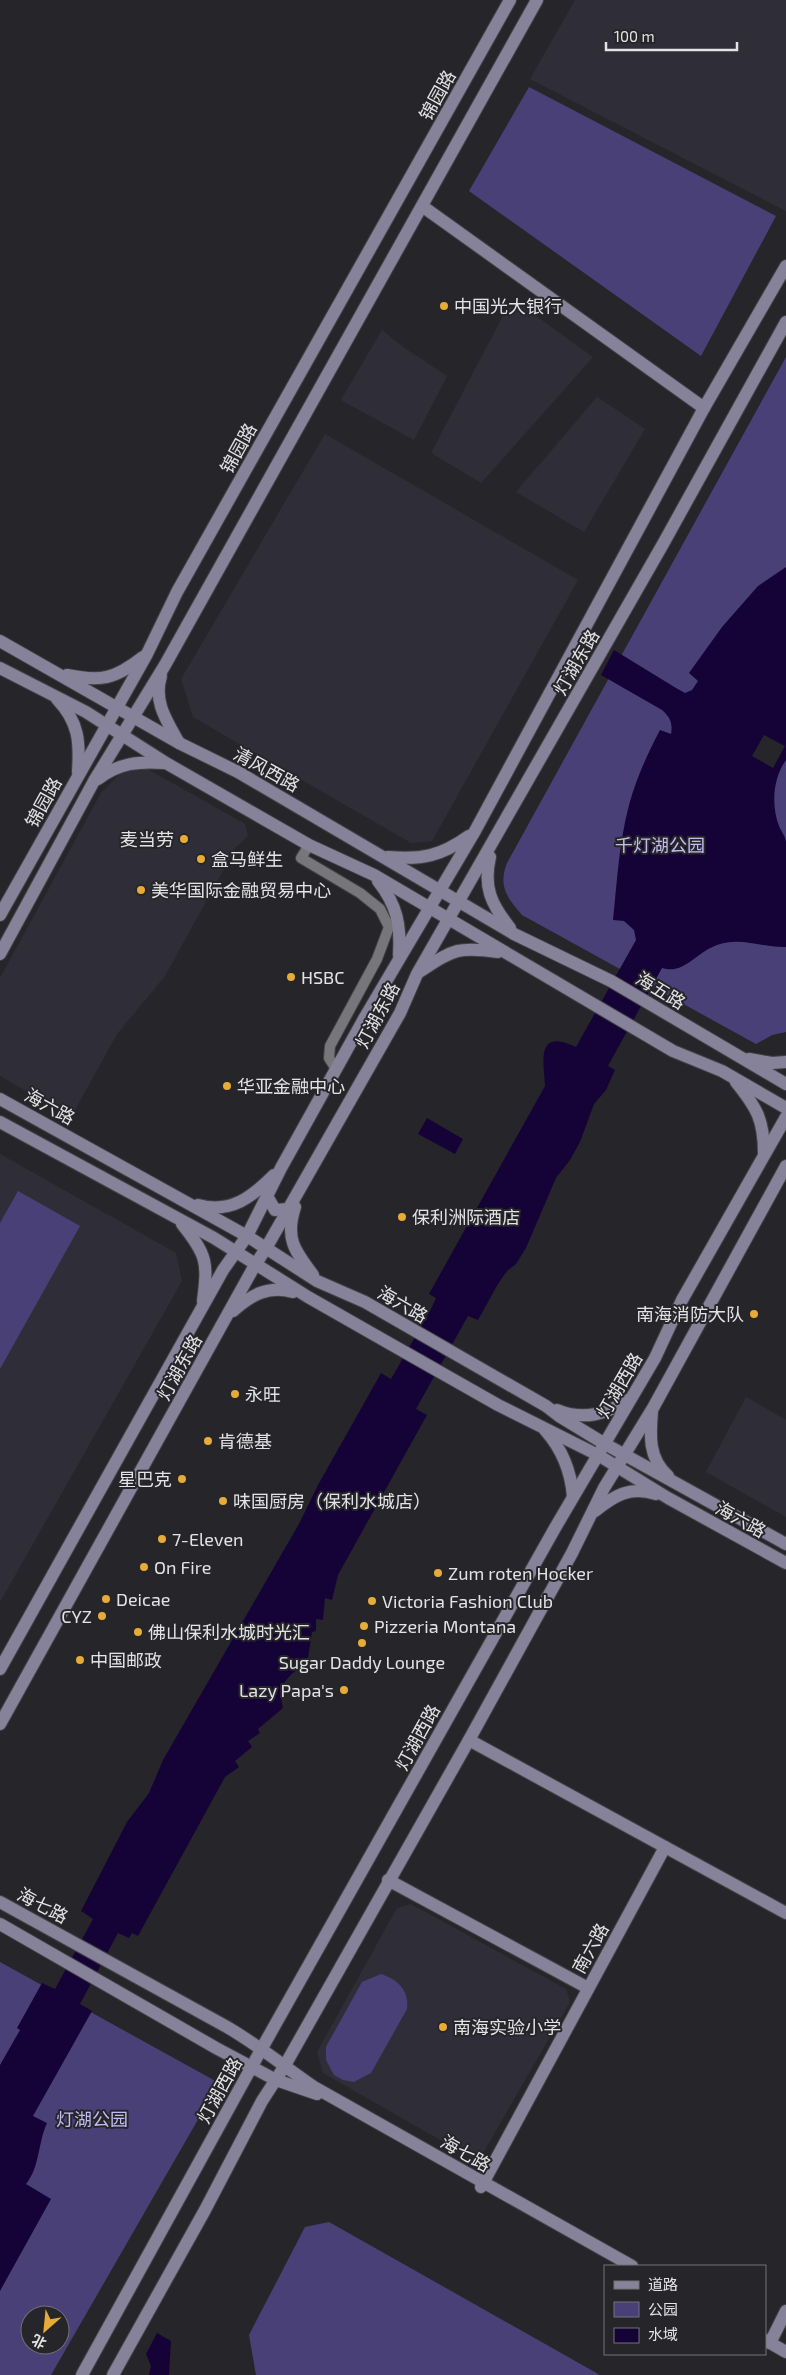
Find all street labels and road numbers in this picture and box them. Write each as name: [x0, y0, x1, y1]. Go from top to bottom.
street label: 锦园路: [414, 66, 460, 124]
street label: 锦园路: [215, 419, 261, 477]
street label: 灯湖东路: [548, 625, 604, 699]
street label: 清风西路: [230, 742, 304, 796]
street label: 锦园路: [20, 773, 66, 831]
street label: 海五路: [632, 967, 690, 1013]
street label: 灯湖东路: [350, 978, 404, 1052]
street label: 海六路: [21, 1083, 79, 1129]
street label: 海六路: [374, 1281, 432, 1327]
street label: 灯湖东路: [152, 1330, 206, 1404]
street label: 灯湖西路: [591, 1348, 647, 1422]
street label: 海六路: [712, 1496, 770, 1542]
street label: 灯湖西路: [390, 1700, 444, 1774]
street label: 海七路: [14, 1883, 72, 1927]
street label: 南六路: [567, 1919, 613, 1977]
street label: 灯湖西路: [192, 2053, 246, 2127]
street label: 海七路: [437, 2130, 495, 2176]

